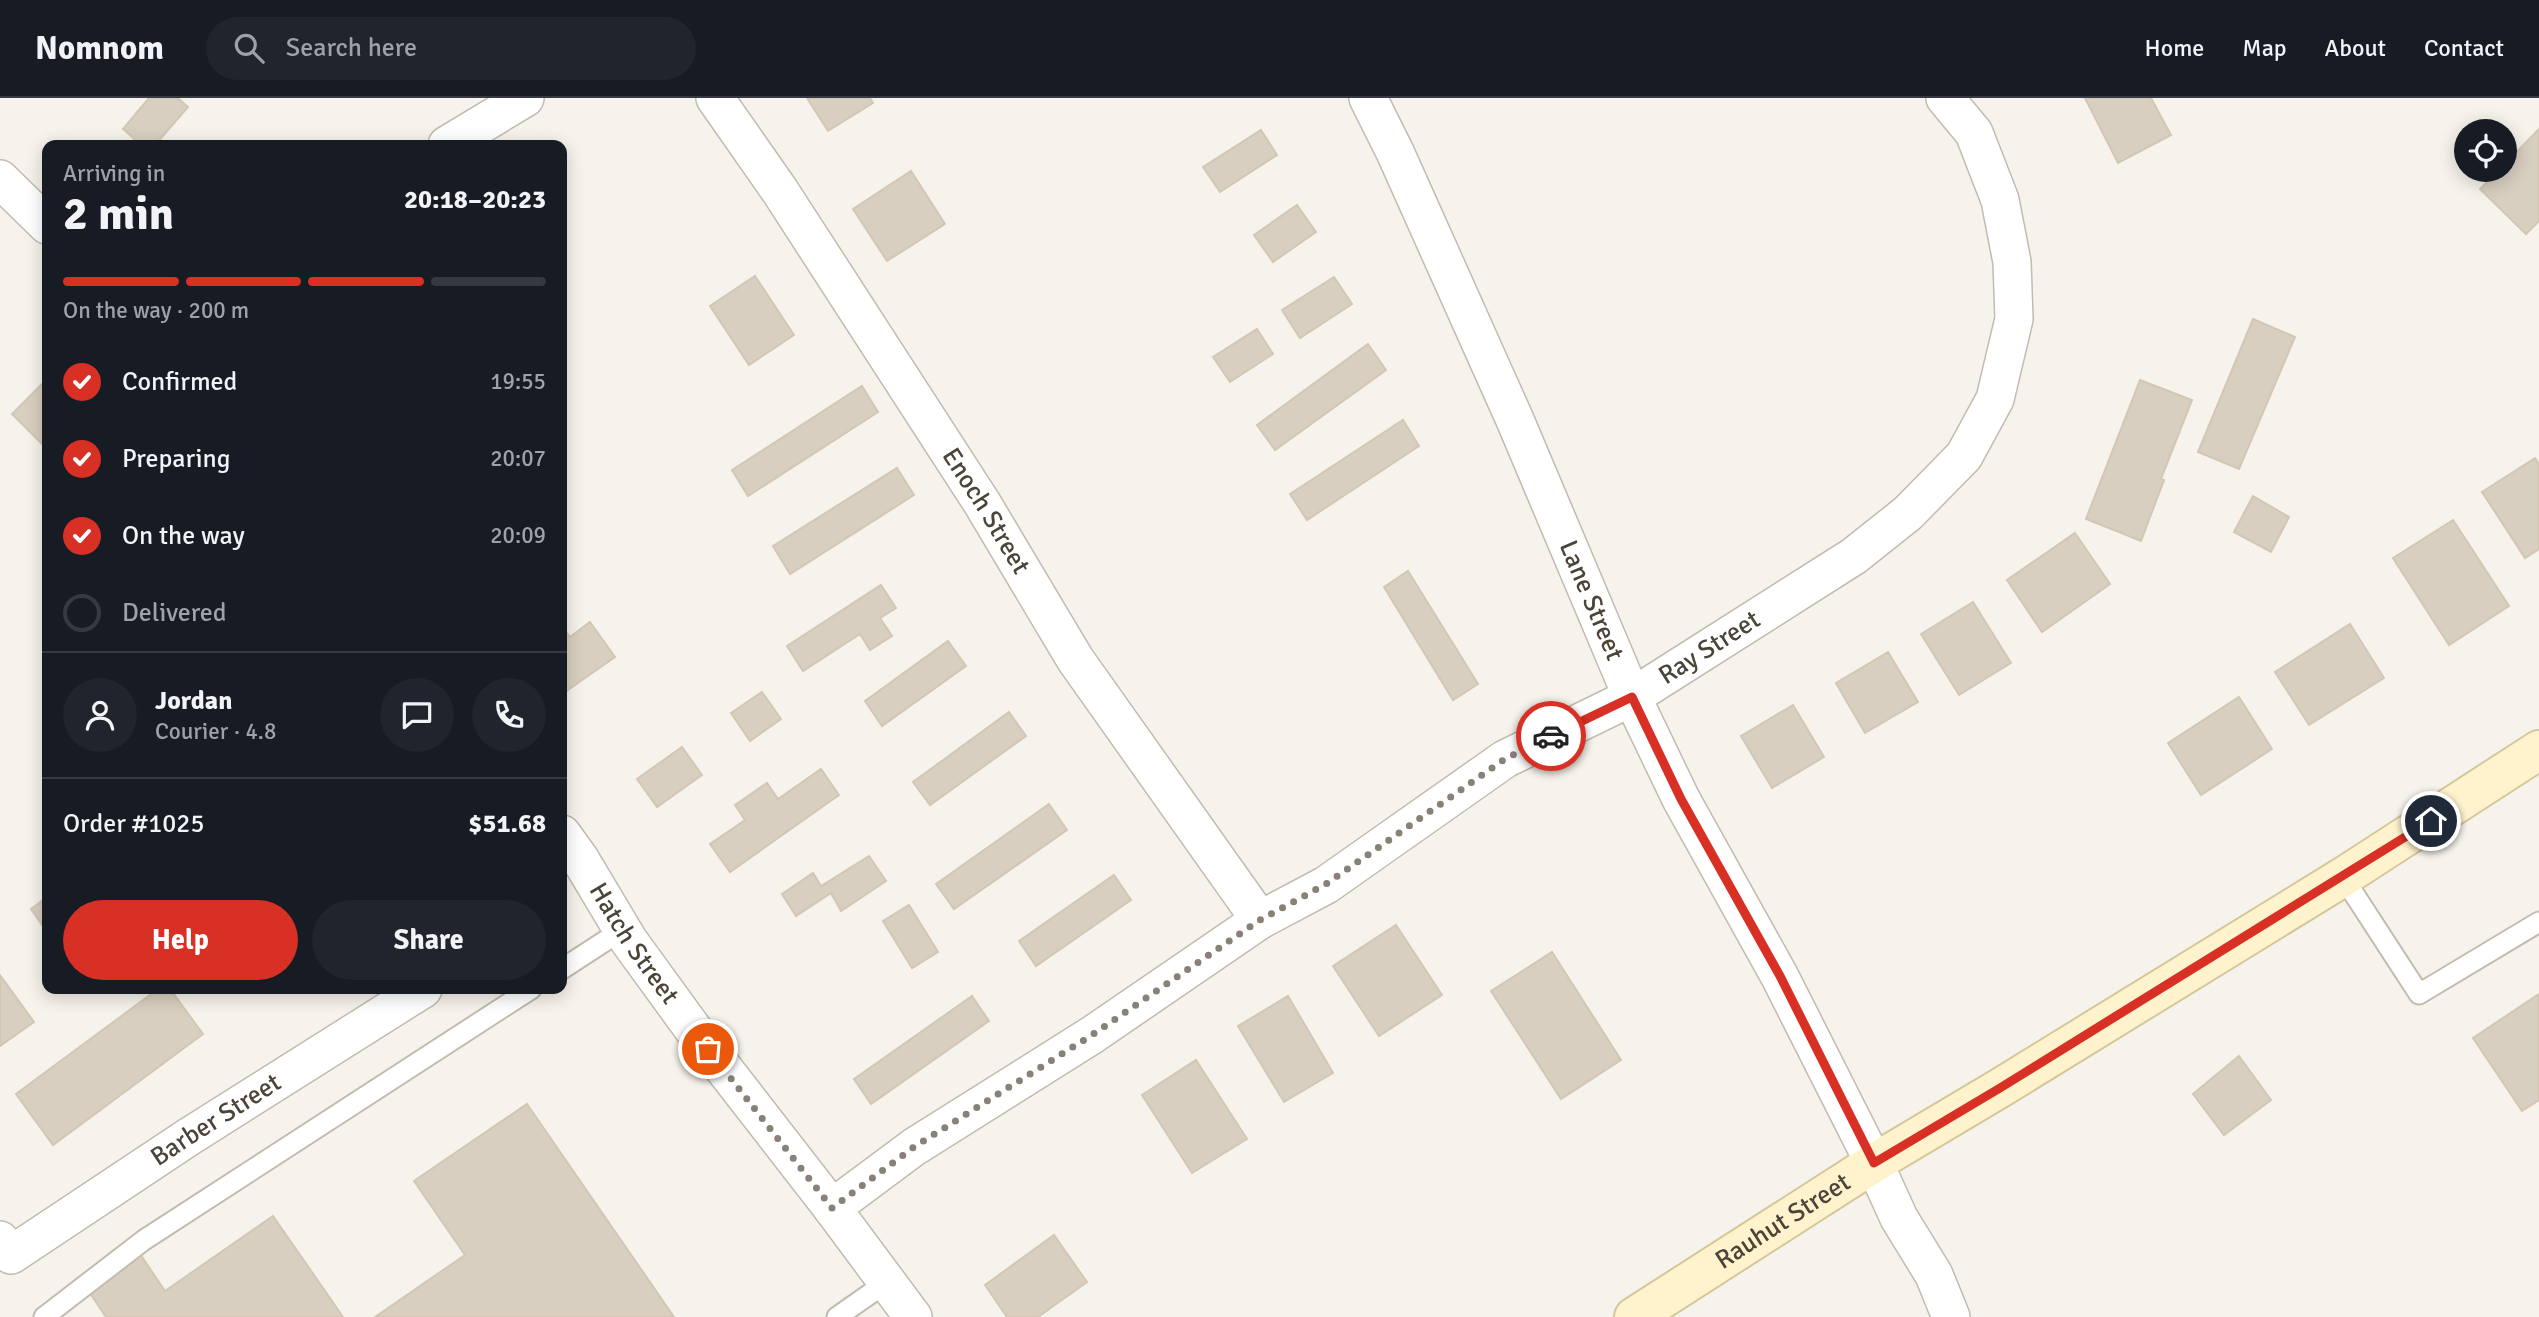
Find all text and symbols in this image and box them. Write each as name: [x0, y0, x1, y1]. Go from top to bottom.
search box: [206, 17, 696, 80]
text: Nomnom: [35, 28, 164, 69]
icon: search: [230, 29, 268, 67]
text: Search here: [286, 32, 417, 64]
text: Home: [2144, 33, 2204, 63]
text: Map: [2242, 33, 2287, 63]
text: About: [2325, 33, 2386, 63]
text: Contact: [2424, 33, 2504, 63]
map controls: [2454, 119, 2517, 182]
button: locate: [2454, 119, 2517, 182]
text: Arriving in: [63, 159, 165, 188]
text: 20:18–20:23: [404, 184, 546, 216]
text: 2 min: [63, 186, 174, 242]
text: On the way · 200 m: [63, 296, 249, 325]
icon: check: [63, 363, 101, 401]
text: Confirmed: [122, 366, 237, 398]
text: 19:55: [490, 367, 546, 396]
icon: check: [63, 440, 101, 478]
street label: Enoch Street: [935, 442, 1037, 580]
text: Preparing: [122, 443, 230, 475]
text: 20:07: [490, 444, 546, 473]
icon: check: [63, 517, 101, 555]
text: On the way: [122, 520, 245, 552]
text: 20:09: [490, 521, 546, 550]
street label: Lane Street: [1552, 536, 1631, 665]
text: Delivered: [122, 597, 227, 629]
street label: Ray Street: [1653, 604, 1766, 692]
button: person: [63, 678, 137, 752]
button: chat: [380, 678, 454, 752]
button: phone: [472, 678, 546, 752]
text: Jordan: [155, 685, 232, 717]
courier: [1516, 701, 1586, 771]
text: Courier · 4.8: [155, 717, 276, 746]
icon: car: [1532, 717, 1570, 755]
pin: [2401, 791, 2461, 851]
icon: home: [2412, 802, 2450, 840]
text: Order #1025: [63, 808, 204, 840]
text: $51.68: [468, 808, 546, 840]
street label: Hatch Street: [582, 877, 686, 1011]
button: Help: [63, 900, 298, 980]
button: Share: [312, 900, 546, 980]
pin: [678, 1019, 738, 1079]
icon: bag: [689, 1030, 727, 1068]
street label: Barber Street: [145, 1067, 287, 1174]
street label: Rauhut Street: [1710, 1166, 1856, 1276]

